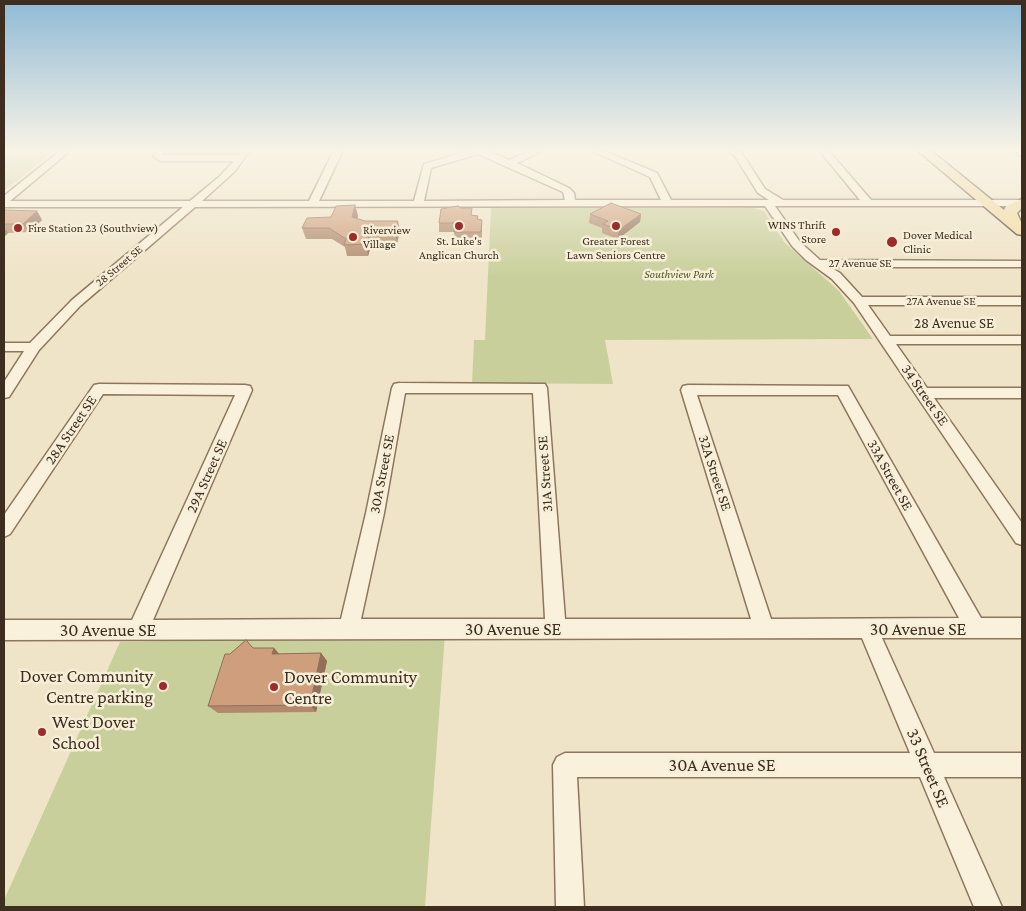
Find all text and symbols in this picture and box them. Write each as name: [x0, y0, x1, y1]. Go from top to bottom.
place label: WINS Thrift Store: [768, 218, 826, 246]
marker: St. Luke's Anglican Church: [453, 220, 465, 232]
marker: Greater Forest Lawn Seniors Centre: [610, 220, 622, 232]
place label: Fire Station 23 (Southview): [28, 221, 158, 235]
marker: Fire Station 23 (Southview): [12, 222, 24, 234]
place label: Riverview Village: [363, 223, 411, 251]
marker: WINS Thrift Store: [830, 226, 842, 238]
place label: Dover Medical Clinic: [903, 228, 973, 256]
marker: Riverview Village: [347, 231, 359, 243]
place label: St. Luke's Anglican Church: [419, 234, 499, 262]
place label: Greater Forest Lawn Seniors Centre: [567, 234, 665, 262]
marker: Dover Medical Clinic: [885, 235, 899, 249]
street label: 28 Street SE: [93, 242, 145, 290]
street label: 27 Avenue SE: [828, 256, 892, 270]
park label: Southview Park: [644, 267, 714, 281]
street label: 27A Avenue SE: [906, 294, 976, 308]
street label: 28 Avenue SE: [914, 314, 994, 332]
street label: 34 Street SE: [897, 361, 953, 429]
street label: 28A Street SE: [41, 392, 101, 468]
street label: 30A Street SE: [366, 433, 398, 515]
street label: 32A Street SE: [694, 433, 736, 513]
street label: 31A Street SE: [533, 435, 557, 513]
street label: 29A Street SE: [183, 436, 231, 516]
street label: 33A Street SE: [863, 436, 917, 514]
street label: 30 Avenue SE: [465, 618, 561, 640]
street label: 30 Avenue SE: [870, 618, 966, 640]
street label: 30 Avenue SE: [60, 619, 156, 641]
place label: Dover Community Centre parking: [20, 665, 153, 708]
place label: Dover Community Centre: [284, 666, 417, 709]
marker: Dover Community Centre parking: [157, 680, 169, 692]
marker: Dover Community Centre: [268, 681, 280, 693]
place label: West Dover School: [52, 711, 135, 754]
street label: 33 Street SE: [902, 725, 954, 811]
marker: West Dover School: [36, 726, 48, 738]
street label: 30A Avenue SE: [669, 754, 775, 776]

